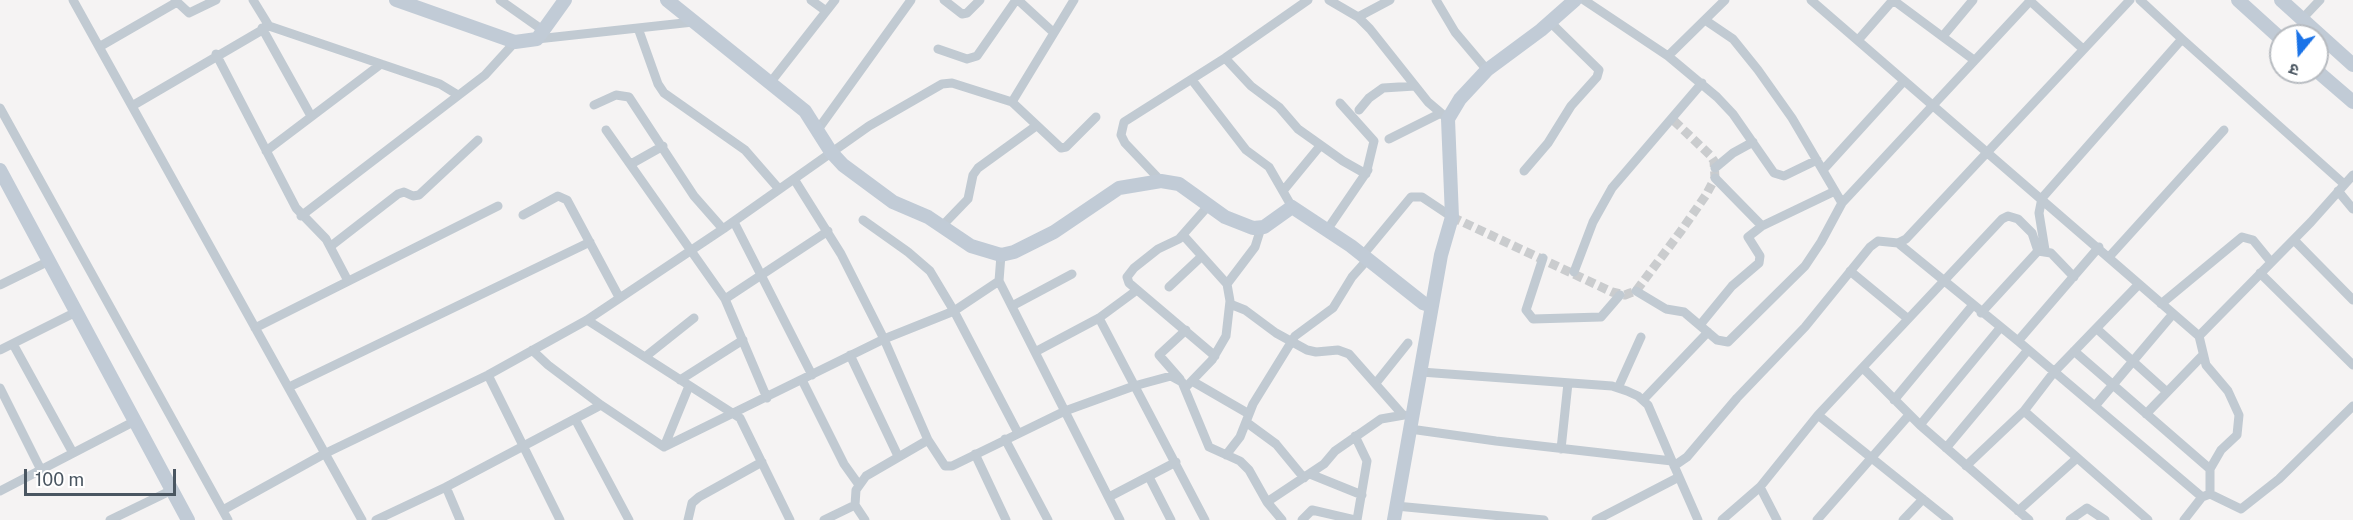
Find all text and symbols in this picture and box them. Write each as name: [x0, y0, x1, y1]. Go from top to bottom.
north arrow: [2269, 24, 2329, 84]
text: उ: [2287, 59, 2301, 80]
scale bar: [27, 457, 178, 495]
text: 100 m: [35, 469, 84, 490]

